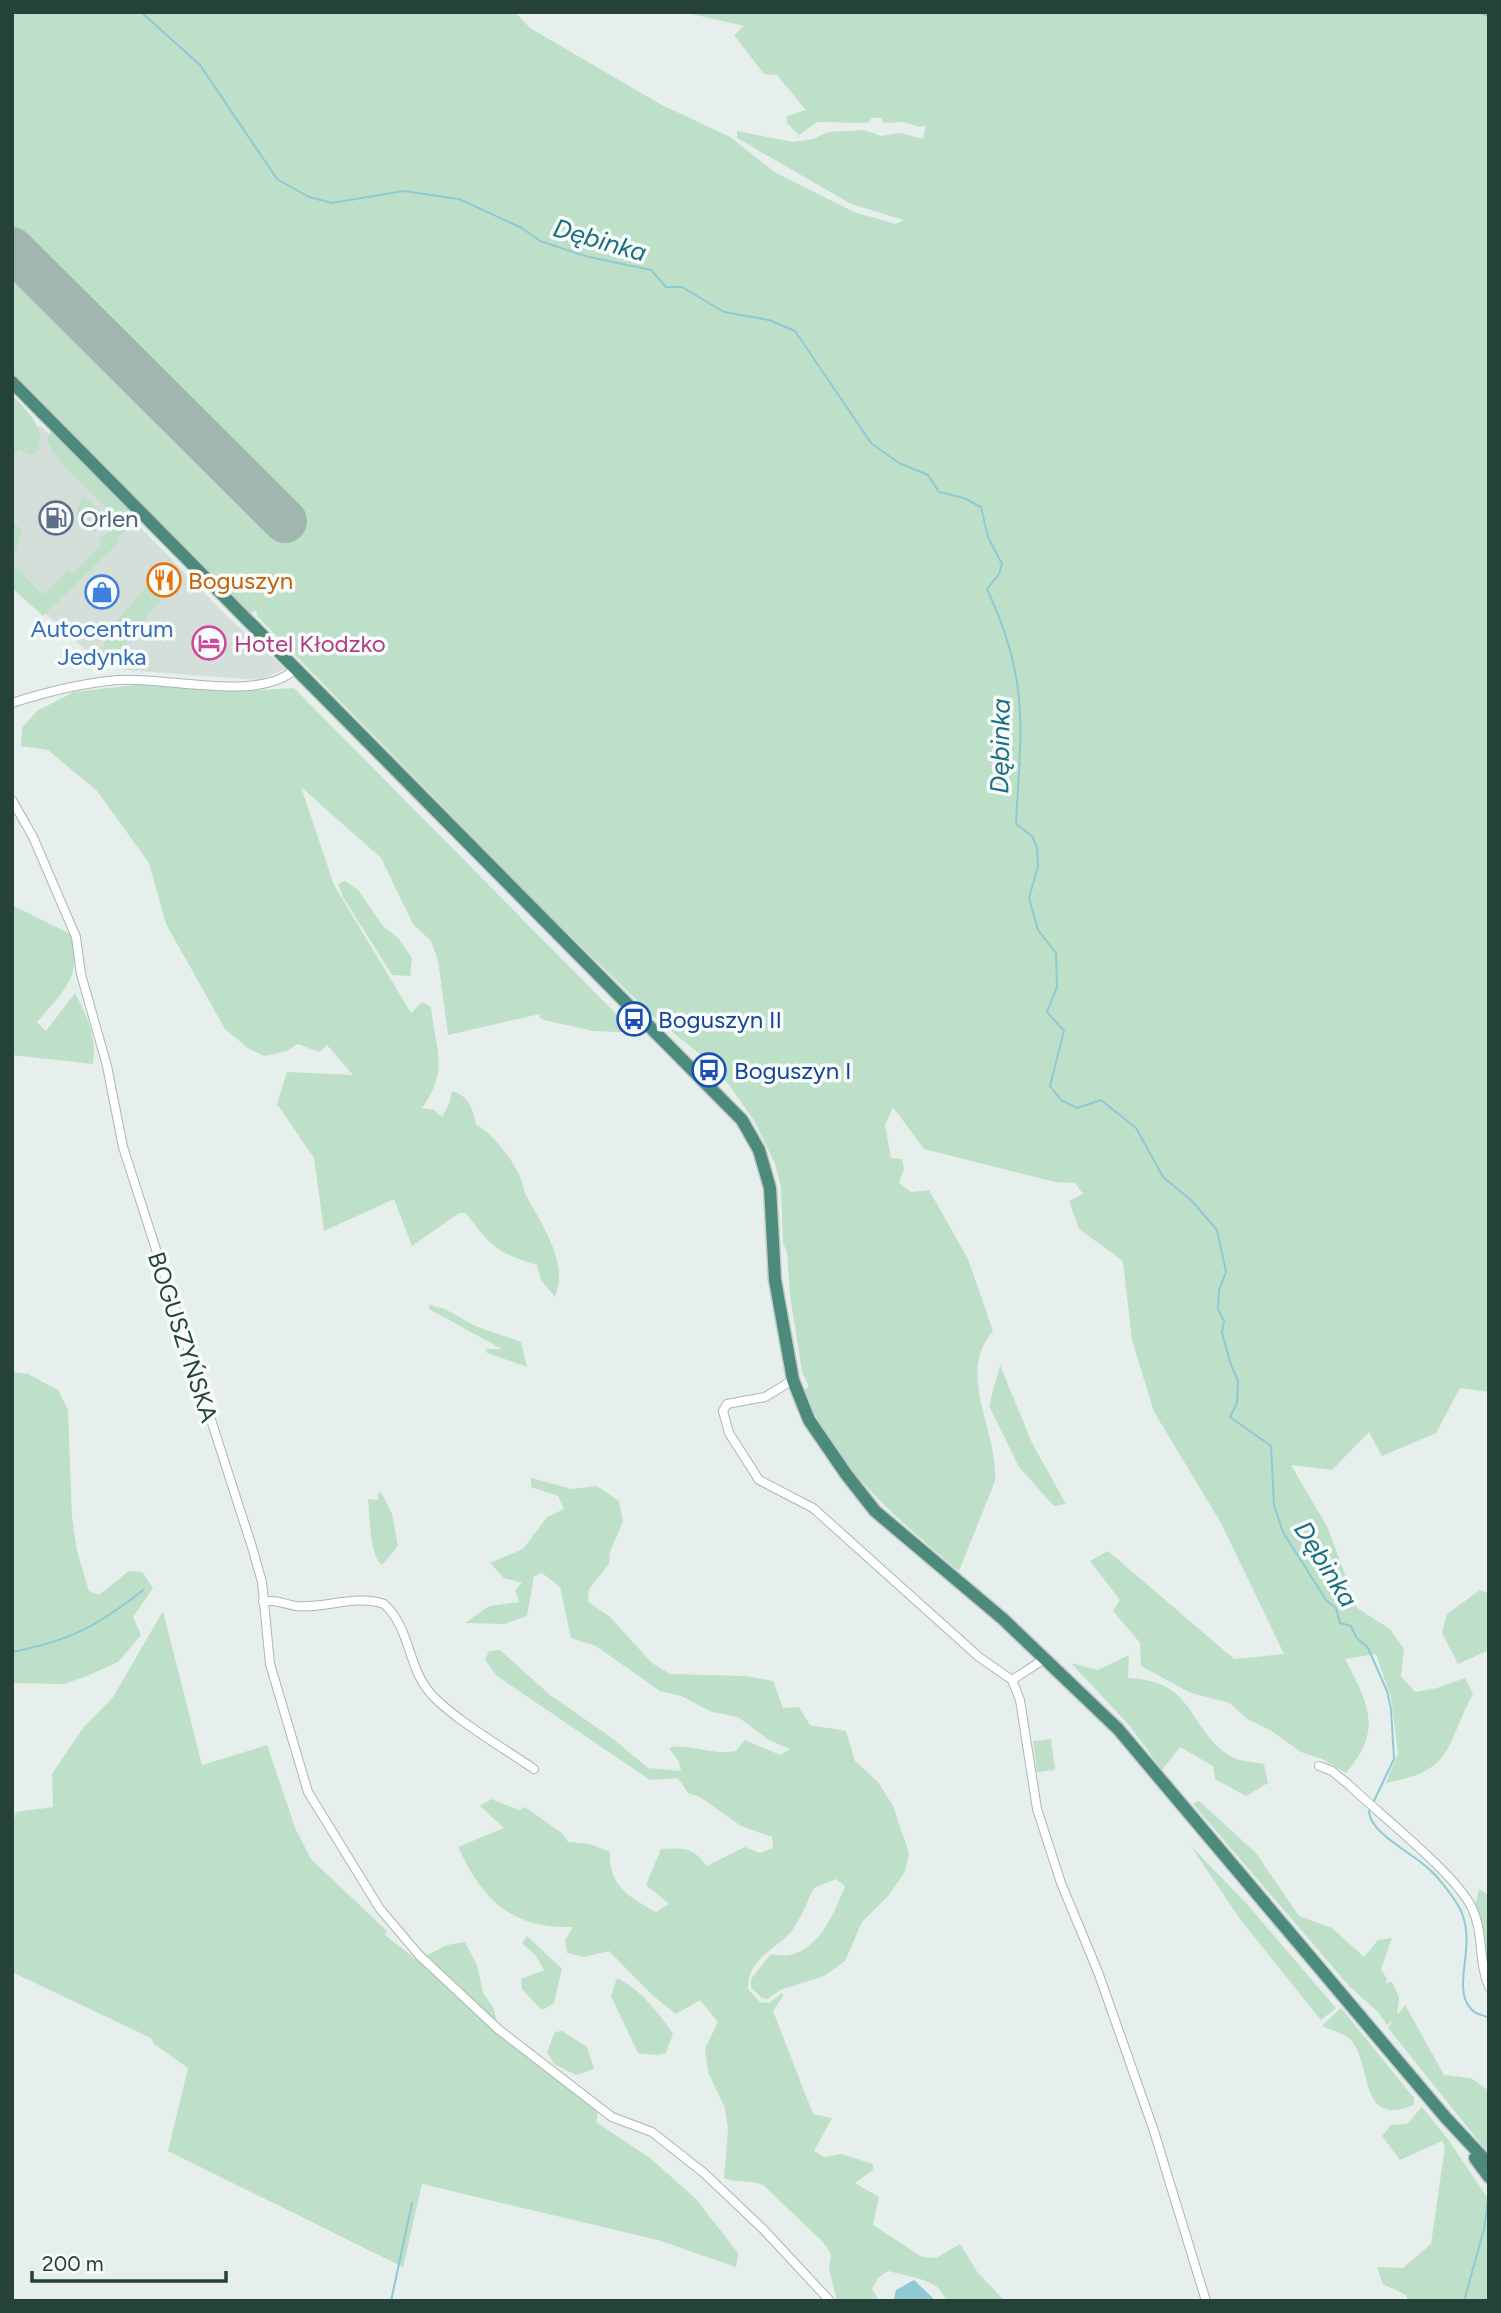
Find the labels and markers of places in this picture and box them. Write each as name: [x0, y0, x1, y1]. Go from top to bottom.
fuel station icon: Orlen: [37, 499, 75, 537]
place label: Orlen: [80, 504, 139, 533]
restaurant icon: Boguszyn: [145, 561, 183, 599]
place label: Boguszyn: [188, 566, 293, 595]
shop icon: Autocentrum Jedynka: [83, 573, 121, 611]
place label: Autocentrum Jedynka: [30, 614, 174, 671]
hotel icon: Hotel Kłodzko: [190, 624, 228, 662]
place label: Hotel Kłodzko: [234, 629, 386, 658]
bus stop icon: Boguszyn II: [615, 1000, 653, 1038]
place label: Boguszyn II: [658, 1005, 782, 1034]
bus stop icon: Boguszyn I: [690, 1051, 728, 1089]
place label: Boguszyn I: [734, 1056, 851, 1085]

